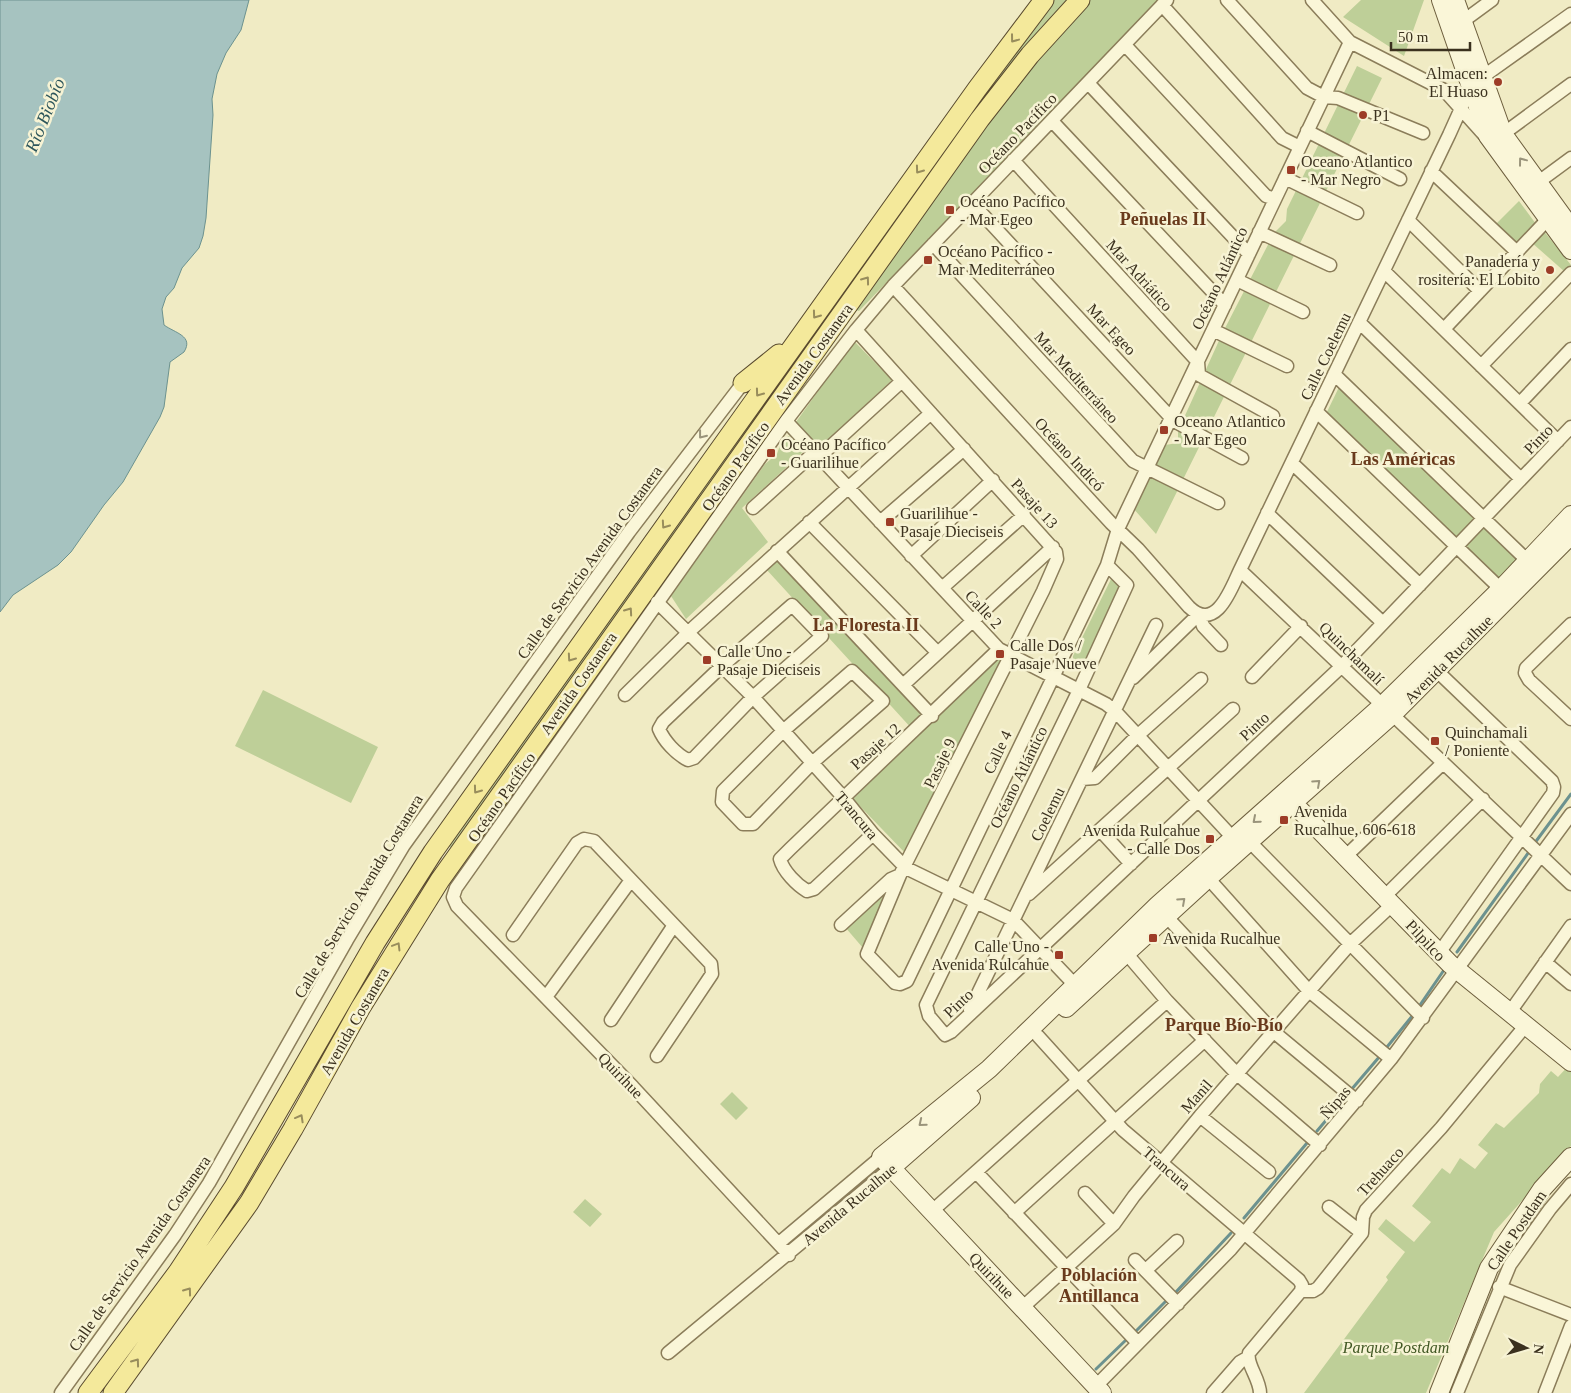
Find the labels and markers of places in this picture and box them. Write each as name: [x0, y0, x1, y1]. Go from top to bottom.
place label: Almacen: El Huaso: [1426, 65, 1488, 100]
marker: Almacen: El Huaso: [1492, 76, 1504, 88]
place label: P1: [1373, 107, 1390, 124]
marker: P1: [1357, 109, 1369, 121]
place label: Oceano Atlantico - Mar Negro: [1301, 153, 1413, 189]
marker: Oceano Atlantico - Mar Negro: [1285, 164, 1297, 176]
place label: Océano Pacífico - Mar Egeo: [960, 193, 1065, 229]
marker: Océano Pacífico - Mar Egeo: [944, 204, 956, 216]
place label: Océano Pacífico - Mar Mediterráneo: [938, 243, 1055, 278]
place label: Panadería y rositería: El Lobito: [1418, 253, 1540, 288]
marker: Océano Pacífico - Mar Mediterráneo: [922, 254, 934, 266]
marker: Panadería y rositería: El Lobito: [1544, 264, 1556, 276]
place label: Oceano Atlantico - Mar Egeo: [1174, 413, 1286, 449]
marker: Oceano Atlantico - Mar Egeo: [1158, 424, 1170, 436]
place label: Océano Pacífico - Guarilihue: [781, 436, 886, 471]
marker: Océano Pacífico - Guarilihue: [765, 447, 777, 459]
place label: Guarilihue - Pasaje Dieciseis: [900, 505, 1004, 541]
marker: Guarilihue - Pasaje Dieciseis: [884, 516, 896, 528]
place label: Calle Dos / Pasaje Nueve: [1010, 637, 1097, 673]
place label: Calle Uno - Pasaje Dieciseis: [717, 643, 821, 679]
marker: Calle Dos / Pasaje Nueve: [994, 648, 1006, 660]
marker: Calle Uno - Pasaje Dieciseis: [701, 654, 713, 666]
place label: Quinchamali / Poniente: [1445, 724, 1528, 759]
marker: Quinchamali / Poniente: [1429, 735, 1441, 747]
place label: Avenida Rucalhue, 606-618: [1294, 803, 1416, 838]
marker: Avenida Rucalhue, 606-618: [1278, 814, 1290, 826]
place label: Avenida Rulcahue - Calle Dos: [1083, 822, 1200, 857]
marker: Avenida Rulcahue - Calle Dos: [1204, 833, 1216, 845]
place label: Avenida Rucalhue: [1163, 930, 1280, 947]
marker: Avenida Rucalhue: [1147, 932, 1159, 944]
place label: Calle Uno - Avenida Rulcahue: [932, 938, 1049, 973]
marker: Calle Uno - Avenida Rulcahue: [1053, 949, 1065, 961]

